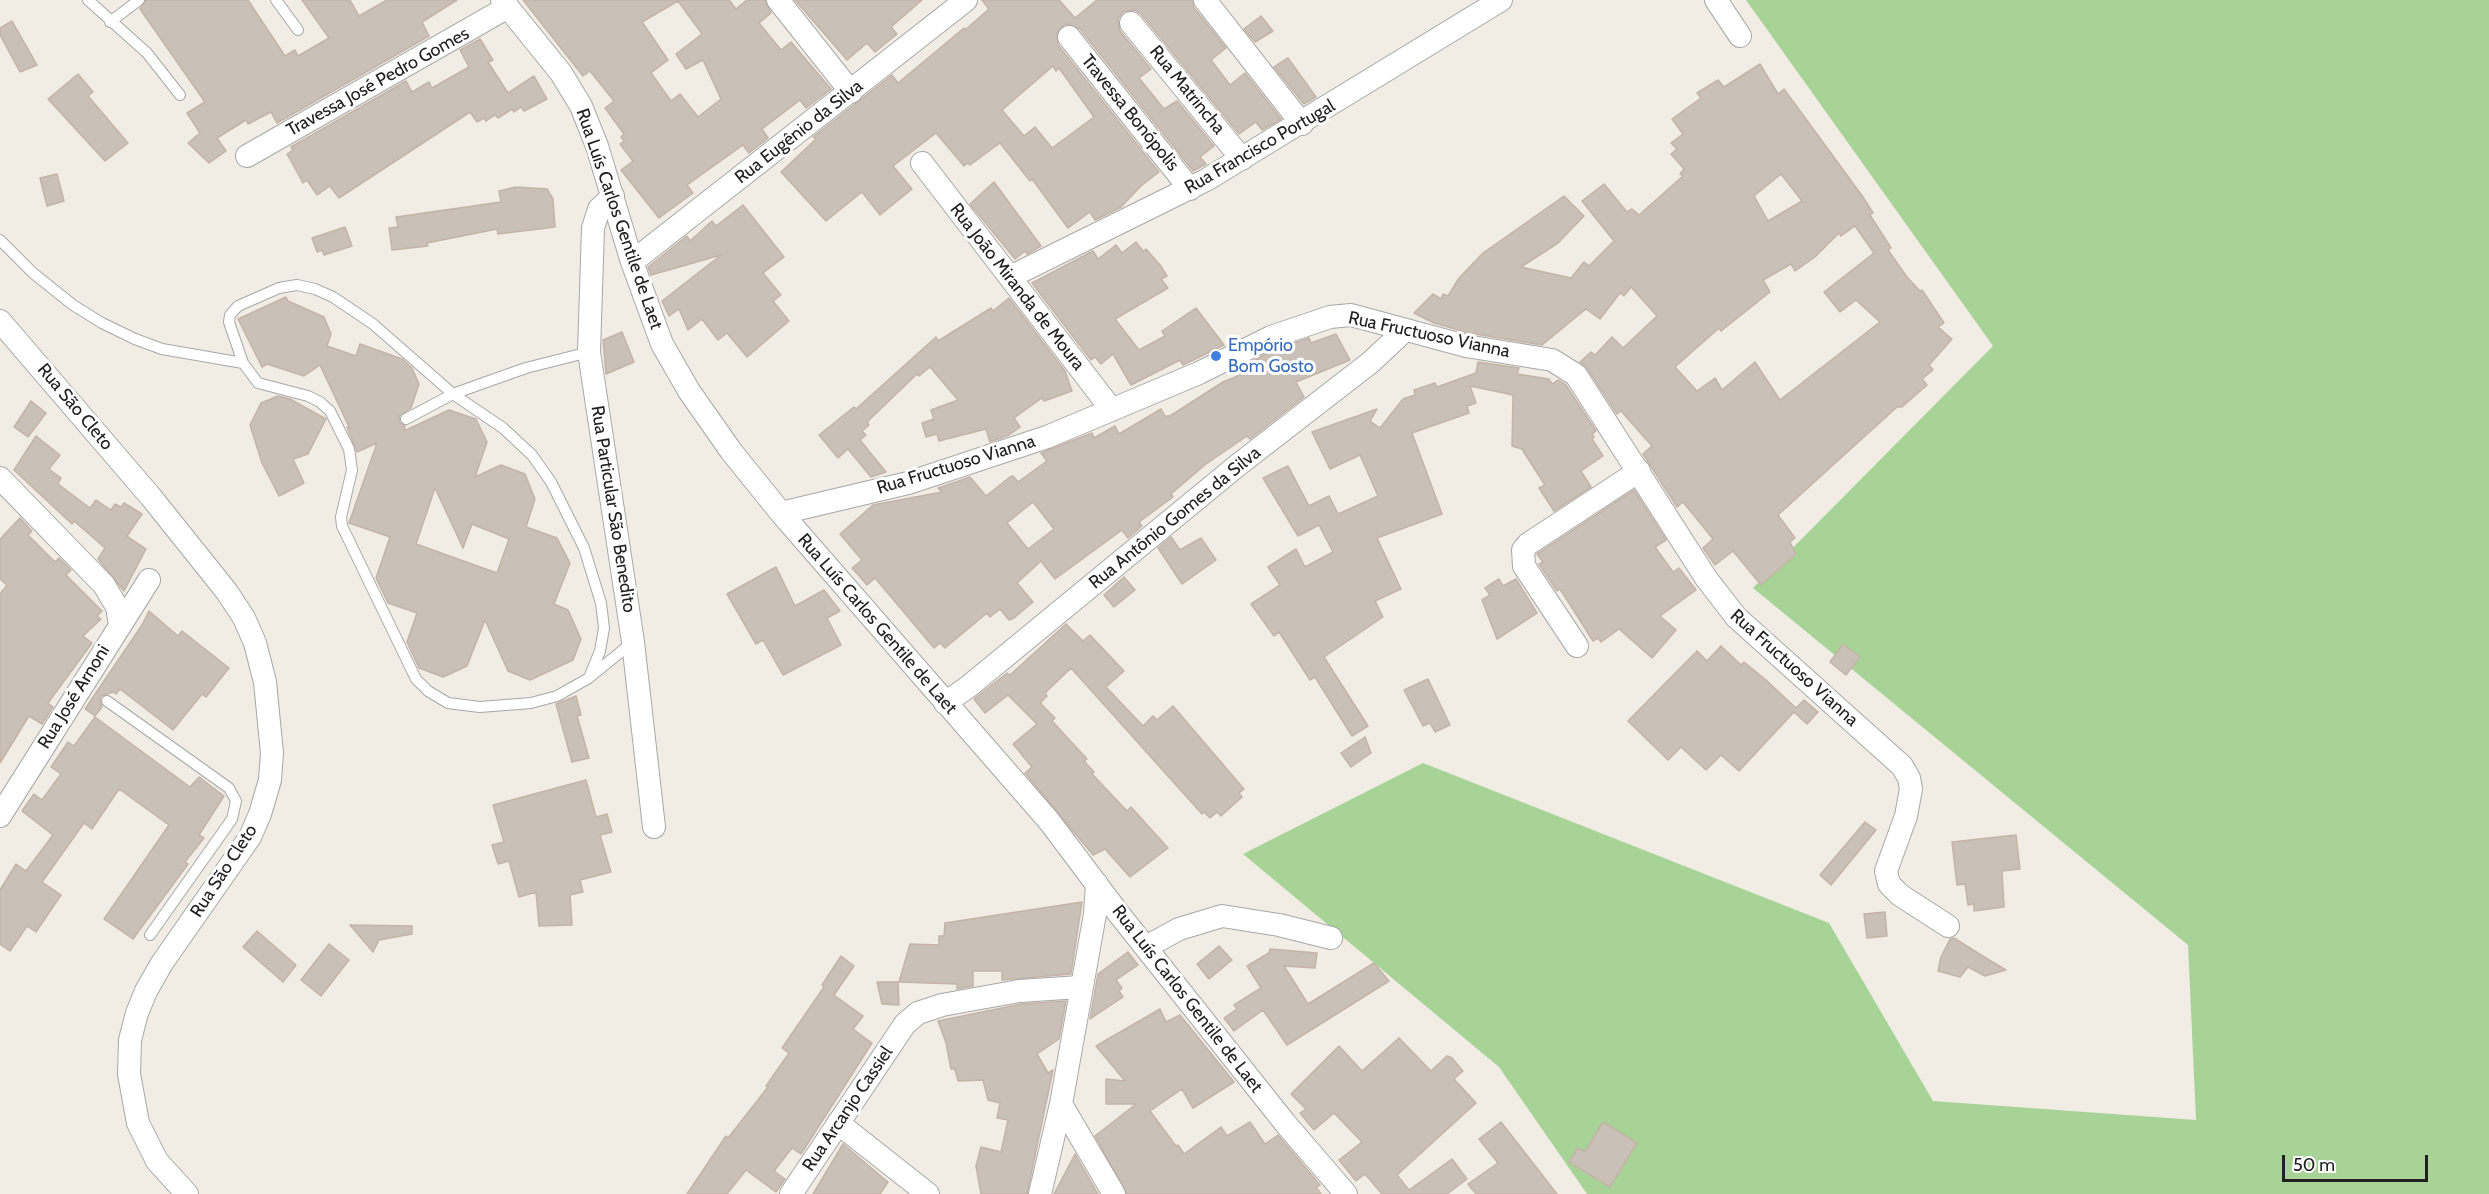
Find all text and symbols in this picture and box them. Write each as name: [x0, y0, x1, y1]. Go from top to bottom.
street label: Travessa José Pedro Gomes: [283, 23, 473, 141]
street label: Rua Matrincha: [1145, 41, 1229, 139]
street label: Travessa Bonópolis: [1076, 50, 1184, 176]
street label: Rua Eugênio da Silva: [731, 75, 867, 189]
street label: Rua Francisco Portugal: [1181, 95, 1339, 199]
street label: Rua Luís Carlos Gentile de Laet: [571, 106, 667, 332]
street label: Rua João Miranda de Moura: [945, 199, 1089, 375]
street label: Rua Fructuoso Vianna: [1346, 307, 1512, 363]
place label: Empório Bom Gosto: [1228, 335, 1314, 378]
marker: Empório Bom Gosto: [1209, 349, 1223, 363]
street label: Rua São Cleto: [33, 359, 117, 455]
street label: Rua Particular São Benedito: [586, 404, 640, 614]
street label: Rua Fructuoso Vianna: [874, 431, 1038, 499]
street label: Rua Antônio Gomes da Silva: [1085, 442, 1265, 594]
street label: Rua Luís Carlos Gentile de Laet: [793, 529, 961, 719]
street label: Rua Fructuoso Vianna: [1726, 605, 1862, 731]
street label: Rua José Arnoni: [33, 641, 115, 753]
street label: Rua São Cleto: [186, 821, 262, 921]
street label: Rua Luís Carlos Gentile de Laet: [1107, 901, 1267, 1097]
street label: Rua Arcanjo Cassiel: [798, 1043, 898, 1175]
scale bar: [2285, 1143, 2430, 1181]
text: 50 m: [2293, 1154, 2335, 1176]

